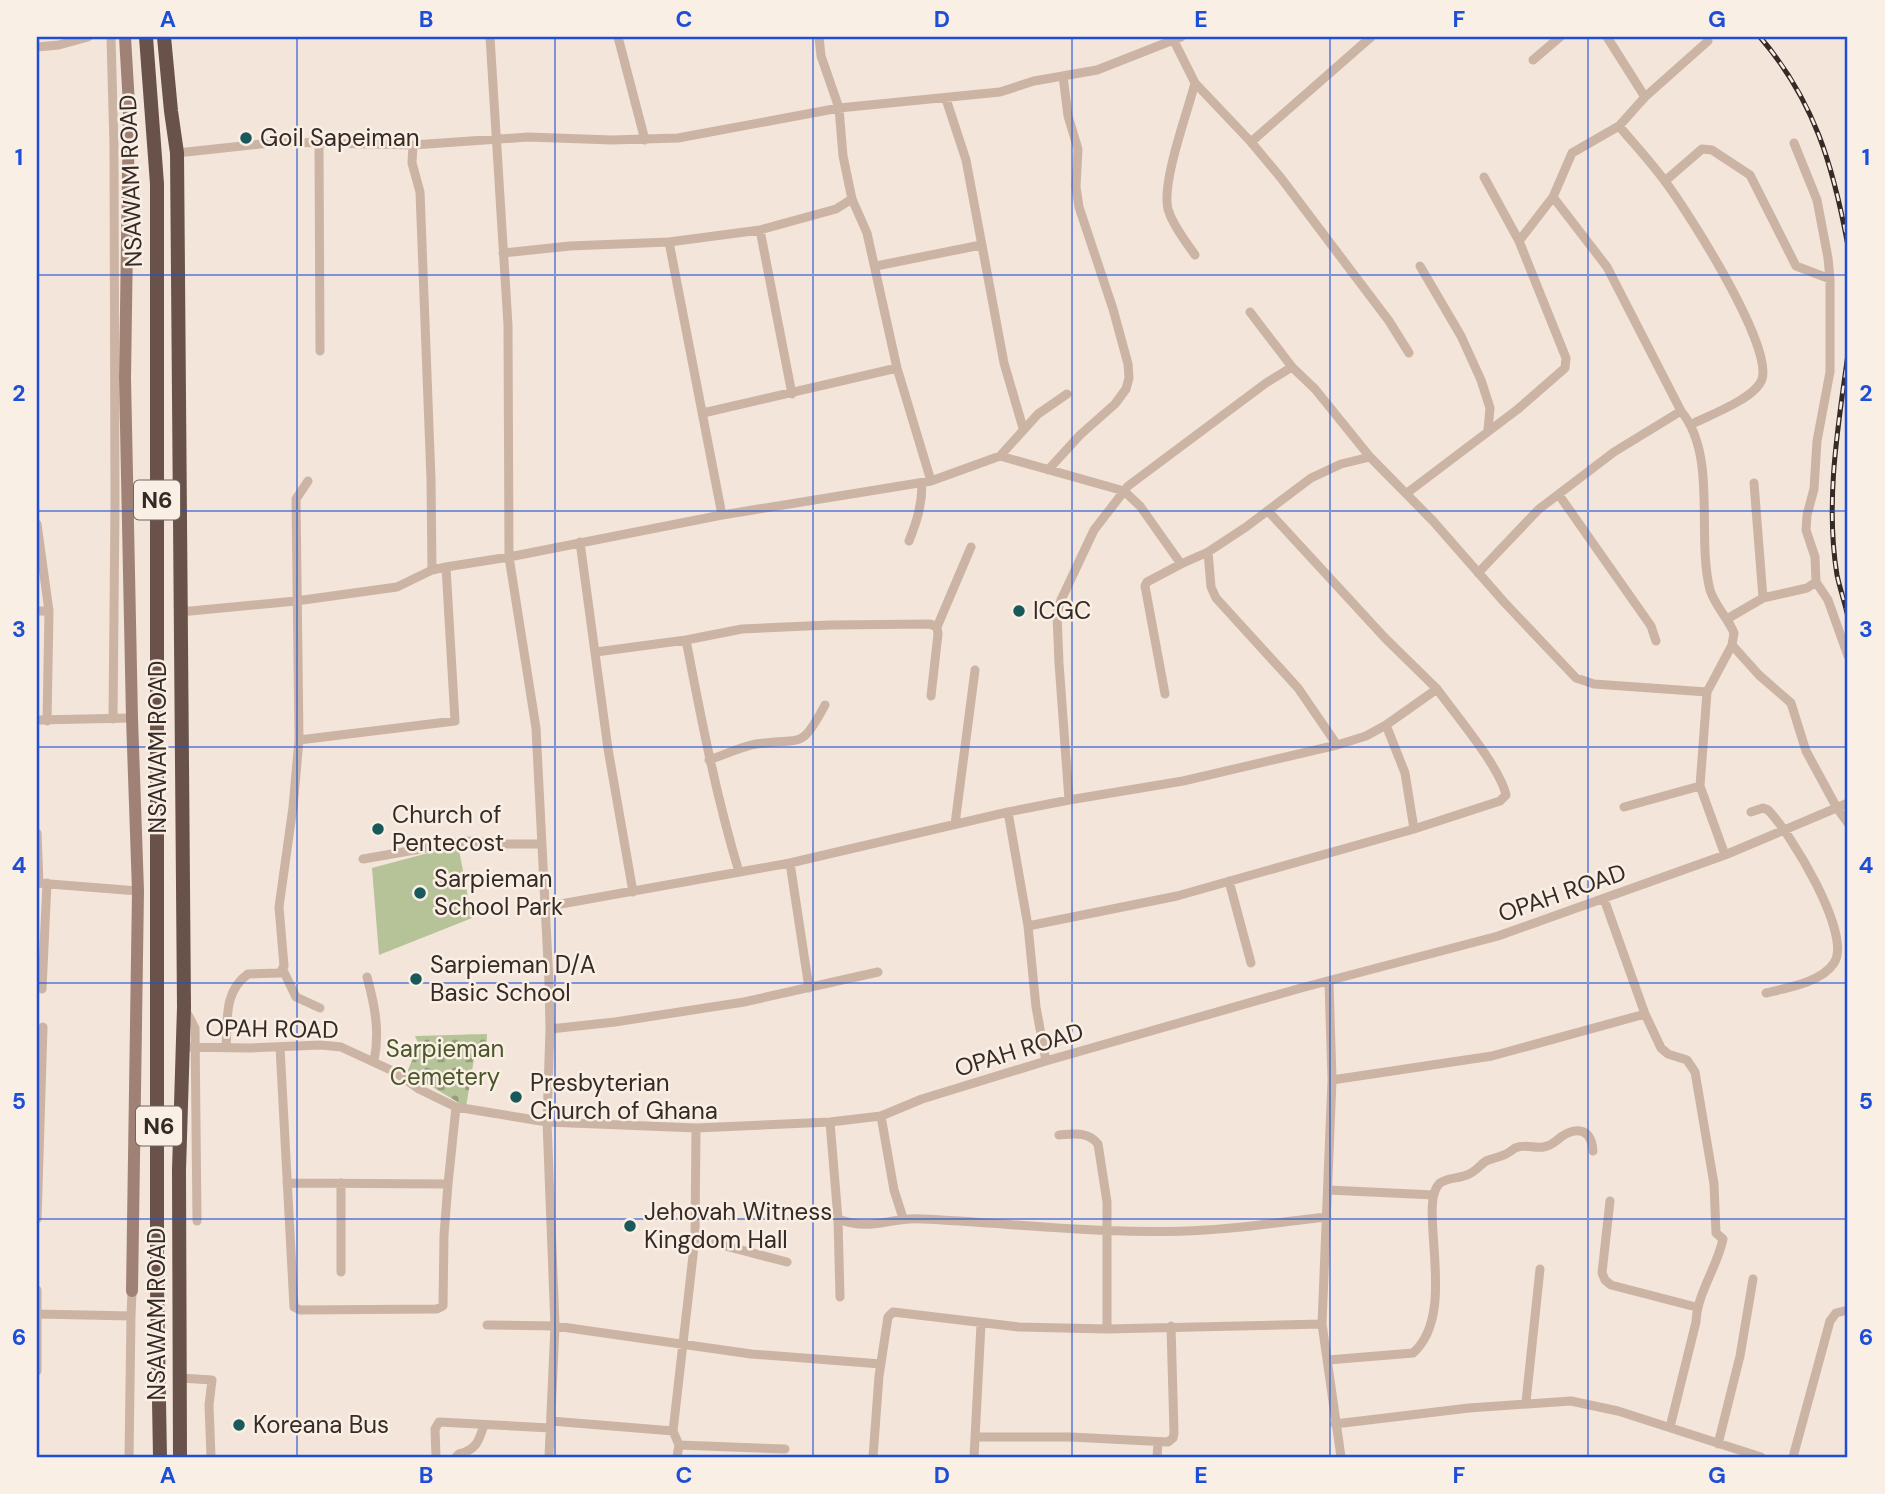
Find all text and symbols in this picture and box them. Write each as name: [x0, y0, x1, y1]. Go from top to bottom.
text: A: [160, 4, 176, 34]
text: B: [419, 4, 433, 34]
text: C: [676, 4, 692, 34]
text: D: [934, 4, 950, 34]
text: E: [1194, 4, 1208, 34]
text: F: [1453, 4, 1466, 34]
text: G: [1708, 4, 1726, 34]
street label: NSAWAM ROAD: [112, 94, 149, 268]
place label: Goil Sapeiman: [260, 122, 420, 153]
marker: Goil Sapeiman: [238, 130, 254, 146]
text: 1: [15, 142, 23, 172]
text: 1: [1862, 142, 1870, 172]
text: 2: [12, 378, 26, 408]
text: 2: [1859, 378, 1873, 408]
road number: N6: [134, 480, 180, 520]
place label: ICGC: [1033, 595, 1091, 626]
marker: ICGC: [1011, 603, 1027, 619]
text: 3: [12, 614, 26, 644]
text: 3: [1859, 614, 1873, 644]
street label: NSAWAM ROAD: [142, 661, 173, 833]
place label: Church of Pentecost: [392, 799, 504, 858]
marker: Church of Pentecost: [370, 821, 386, 837]
text: 4: [12, 850, 27, 880]
text: 4: [1859, 850, 1874, 880]
street label: OPAH ROAD: [1494, 856, 1630, 929]
place label: Sarpieman School Park: [434, 863, 563, 922]
marker: Sarpieman School Park: [412, 885, 428, 901]
place label: Sarpieman D/A Basic School: [430, 949, 596, 1008]
marker: Sarpieman D/A Basic School: [408, 971, 424, 987]
street label: OPAH ROAD: [205, 1012, 339, 1045]
street label: OPAH ROAD: [951, 1015, 1087, 1084]
park label: Sarpieman Cemetery: [386, 1033, 504, 1092]
place label: Presbyterian Church of Ghana: [530, 1067, 718, 1126]
text: 5: [12, 1086, 26, 1116]
text: 5: [1859, 1086, 1873, 1116]
marker: Presbyterian Church of Ghana: [508, 1089, 524, 1105]
road number: N6: [136, 1106, 182, 1146]
place label: Jehovah Witness Kingdom Hall: [644, 1196, 832, 1255]
marker: Jehovah Witness Kingdom Hall: [622, 1218, 638, 1234]
street label: NSAWAM ROAD: [141, 1228, 172, 1400]
text: 6: [12, 1322, 26, 1352]
text: 6: [1859, 1322, 1873, 1352]
place label: Koreana Bus: [253, 1409, 389, 1440]
marker: Koreana Bus: [231, 1417, 247, 1433]
text: A: [160, 1460, 176, 1490]
text: B: [419, 1460, 433, 1490]
text: C: [676, 1460, 692, 1490]
text: D: [934, 1460, 950, 1490]
text: E: [1194, 1460, 1208, 1490]
text: F: [1453, 1460, 1466, 1490]
text: G: [1708, 1460, 1726, 1490]

